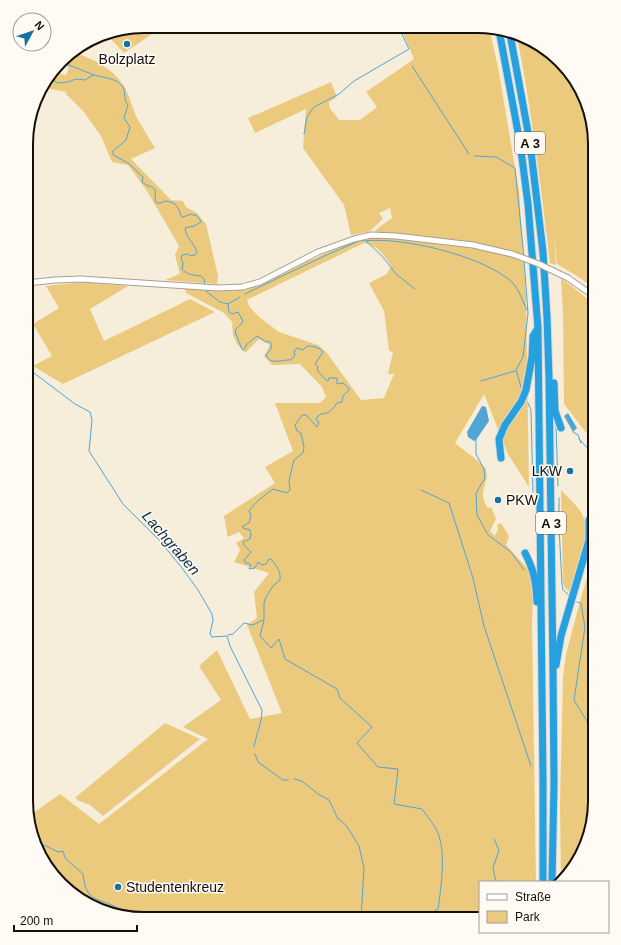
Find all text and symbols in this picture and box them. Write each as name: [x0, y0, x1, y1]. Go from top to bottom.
north arrow: [12, 12, 52, 52]
text: N: [33, 19, 47, 33]
marker: Bolzplatz: [122, 39, 132, 49]
place label: Bolzplatz: [99, 51, 155, 67]
road number: A 3: [515, 132, 545, 154]
place label: LKW: [532, 463, 563, 479]
marker: LKW: [565, 466, 575, 476]
place label: PKW: [506, 492, 539, 508]
marker: PKW: [493, 495, 503, 505]
water label: Lachgraben: [139, 507, 204, 578]
road number: A 3: [536, 512, 566, 534]
place label: Studentenkreuz: [126, 879, 224, 895]
legend: [479, 881, 609, 933]
marker: Studentenkreuz: [113, 882, 123, 892]
text: Straße: [515, 890, 551, 904]
scale bar: [14, 907, 137, 933]
text: Park: [515, 910, 541, 924]
text: 200 m: [20, 914, 53, 928]

